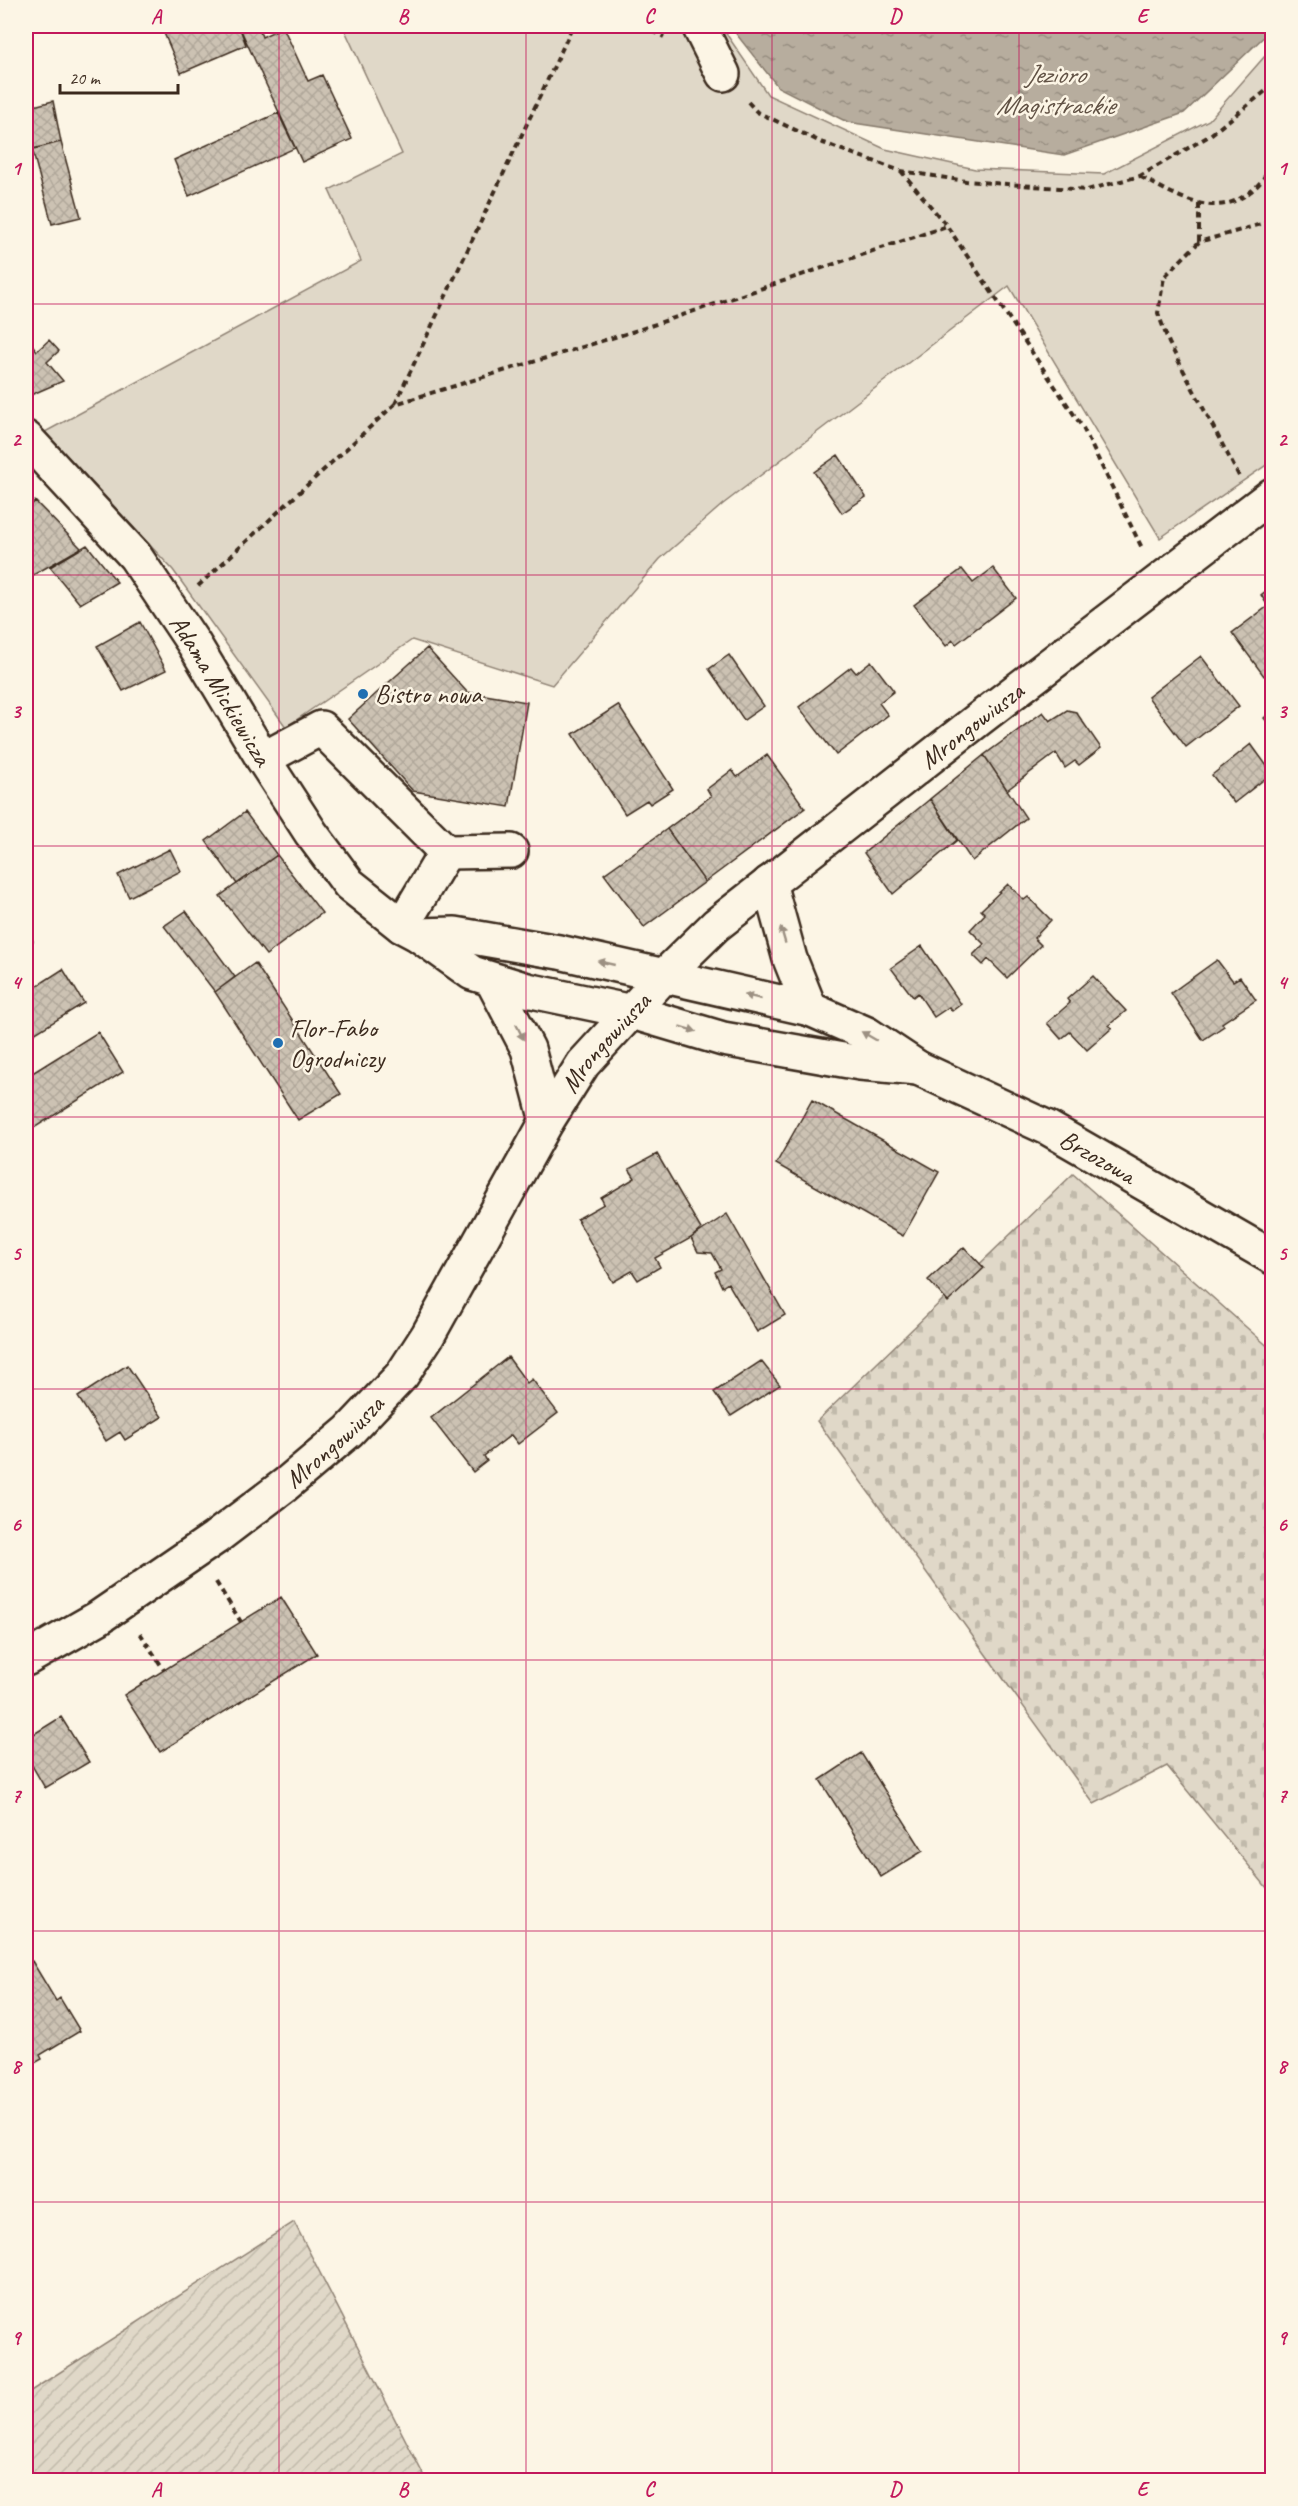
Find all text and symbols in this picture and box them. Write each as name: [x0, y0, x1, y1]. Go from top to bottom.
text: A: [151, 4, 163, 29]
text: B: [398, 4, 410, 29]
text: C: [644, 4, 656, 29]
text: D: [889, 4, 903, 29]
text: E: [1137, 4, 1151, 29]
scale bar: [60, 57, 178, 95]
water label: Jezioro Magistrackie: [996, 57, 1118, 122]
text: 20 m: [69, 67, 102, 89]
text: 1: [12, 156, 23, 181]
text: 1: [1278, 156, 1289, 181]
text: 2: [12, 427, 23, 452]
text: 2: [1278, 427, 1289, 452]
street label: Adama Mickiewicza: [162, 608, 281, 773]
street label: Mrongowiusza: [913, 674, 1031, 776]
place label: Bistro nowa: [375, 678, 483, 711]
marker: Bistro nowa: [356, 687, 370, 701]
text: 3: [12, 699, 23, 724]
text: 3: [1278, 699, 1289, 724]
one-way arrow: [778, 925, 787, 943]
one-way arrow: [597, 958, 616, 968]
text: 4: [12, 970, 24, 995]
text: 4: [1278, 970, 1290, 995]
street label: Mrongowiusza: [553, 984, 659, 1099]
one-way arrow: [744, 991, 762, 1001]
place label: Flor-Fabo Ogrodniczy: [290, 1012, 386, 1075]
one-way arrow: [515, 1023, 524, 1040]
one-way arrow: [680, 1025, 698, 1034]
one-way arrow: [860, 1031, 877, 1041]
marker: Flor-Fabo Ogrodniczy: [271, 1036, 285, 1050]
street label: Brzozowa: [1054, 1122, 1143, 1192]
text: 5: [12, 1241, 23, 1266]
text: 5: [1278, 1241, 1289, 1266]
street label: Mrongowiusza: [278, 1387, 392, 1495]
text: 6: [11, 1512, 22, 1537]
text: 6: [1277, 1512, 1288, 1537]
text: 7: [12, 1783, 23, 1808]
text: 7: [1278, 1783, 1289, 1808]
text: 8: [12, 2054, 24, 2079]
text: 8: [1278, 2054, 1290, 2079]
text: 9: [12, 2325, 23, 2350]
text: 9: [1278, 2325, 1289, 2350]
text: A: [151, 2477, 163, 2502]
text: B: [398, 2477, 410, 2502]
text: C: [644, 2477, 656, 2502]
text: D: [889, 2477, 903, 2502]
text: E: [1137, 2477, 1151, 2502]

